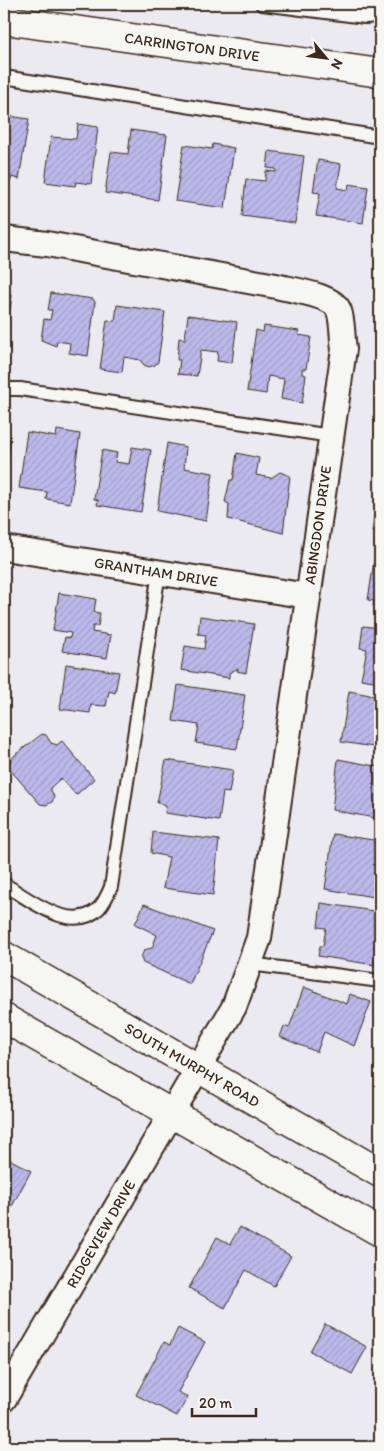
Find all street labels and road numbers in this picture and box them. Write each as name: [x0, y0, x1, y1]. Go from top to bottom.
street label: CARRINGTON DRIVE: [123, 29, 261, 65]
street label: ABINGDON DRIVE: [301, 464, 335, 586]
street label: GRANTHAM DRIVE: [93, 553, 219, 591]
street label: SOUTH MURPHY ROAD: [121, 1019, 263, 1111]
street label: RIDGEVIEW DRIVE: [63, 1177, 139, 1291]

